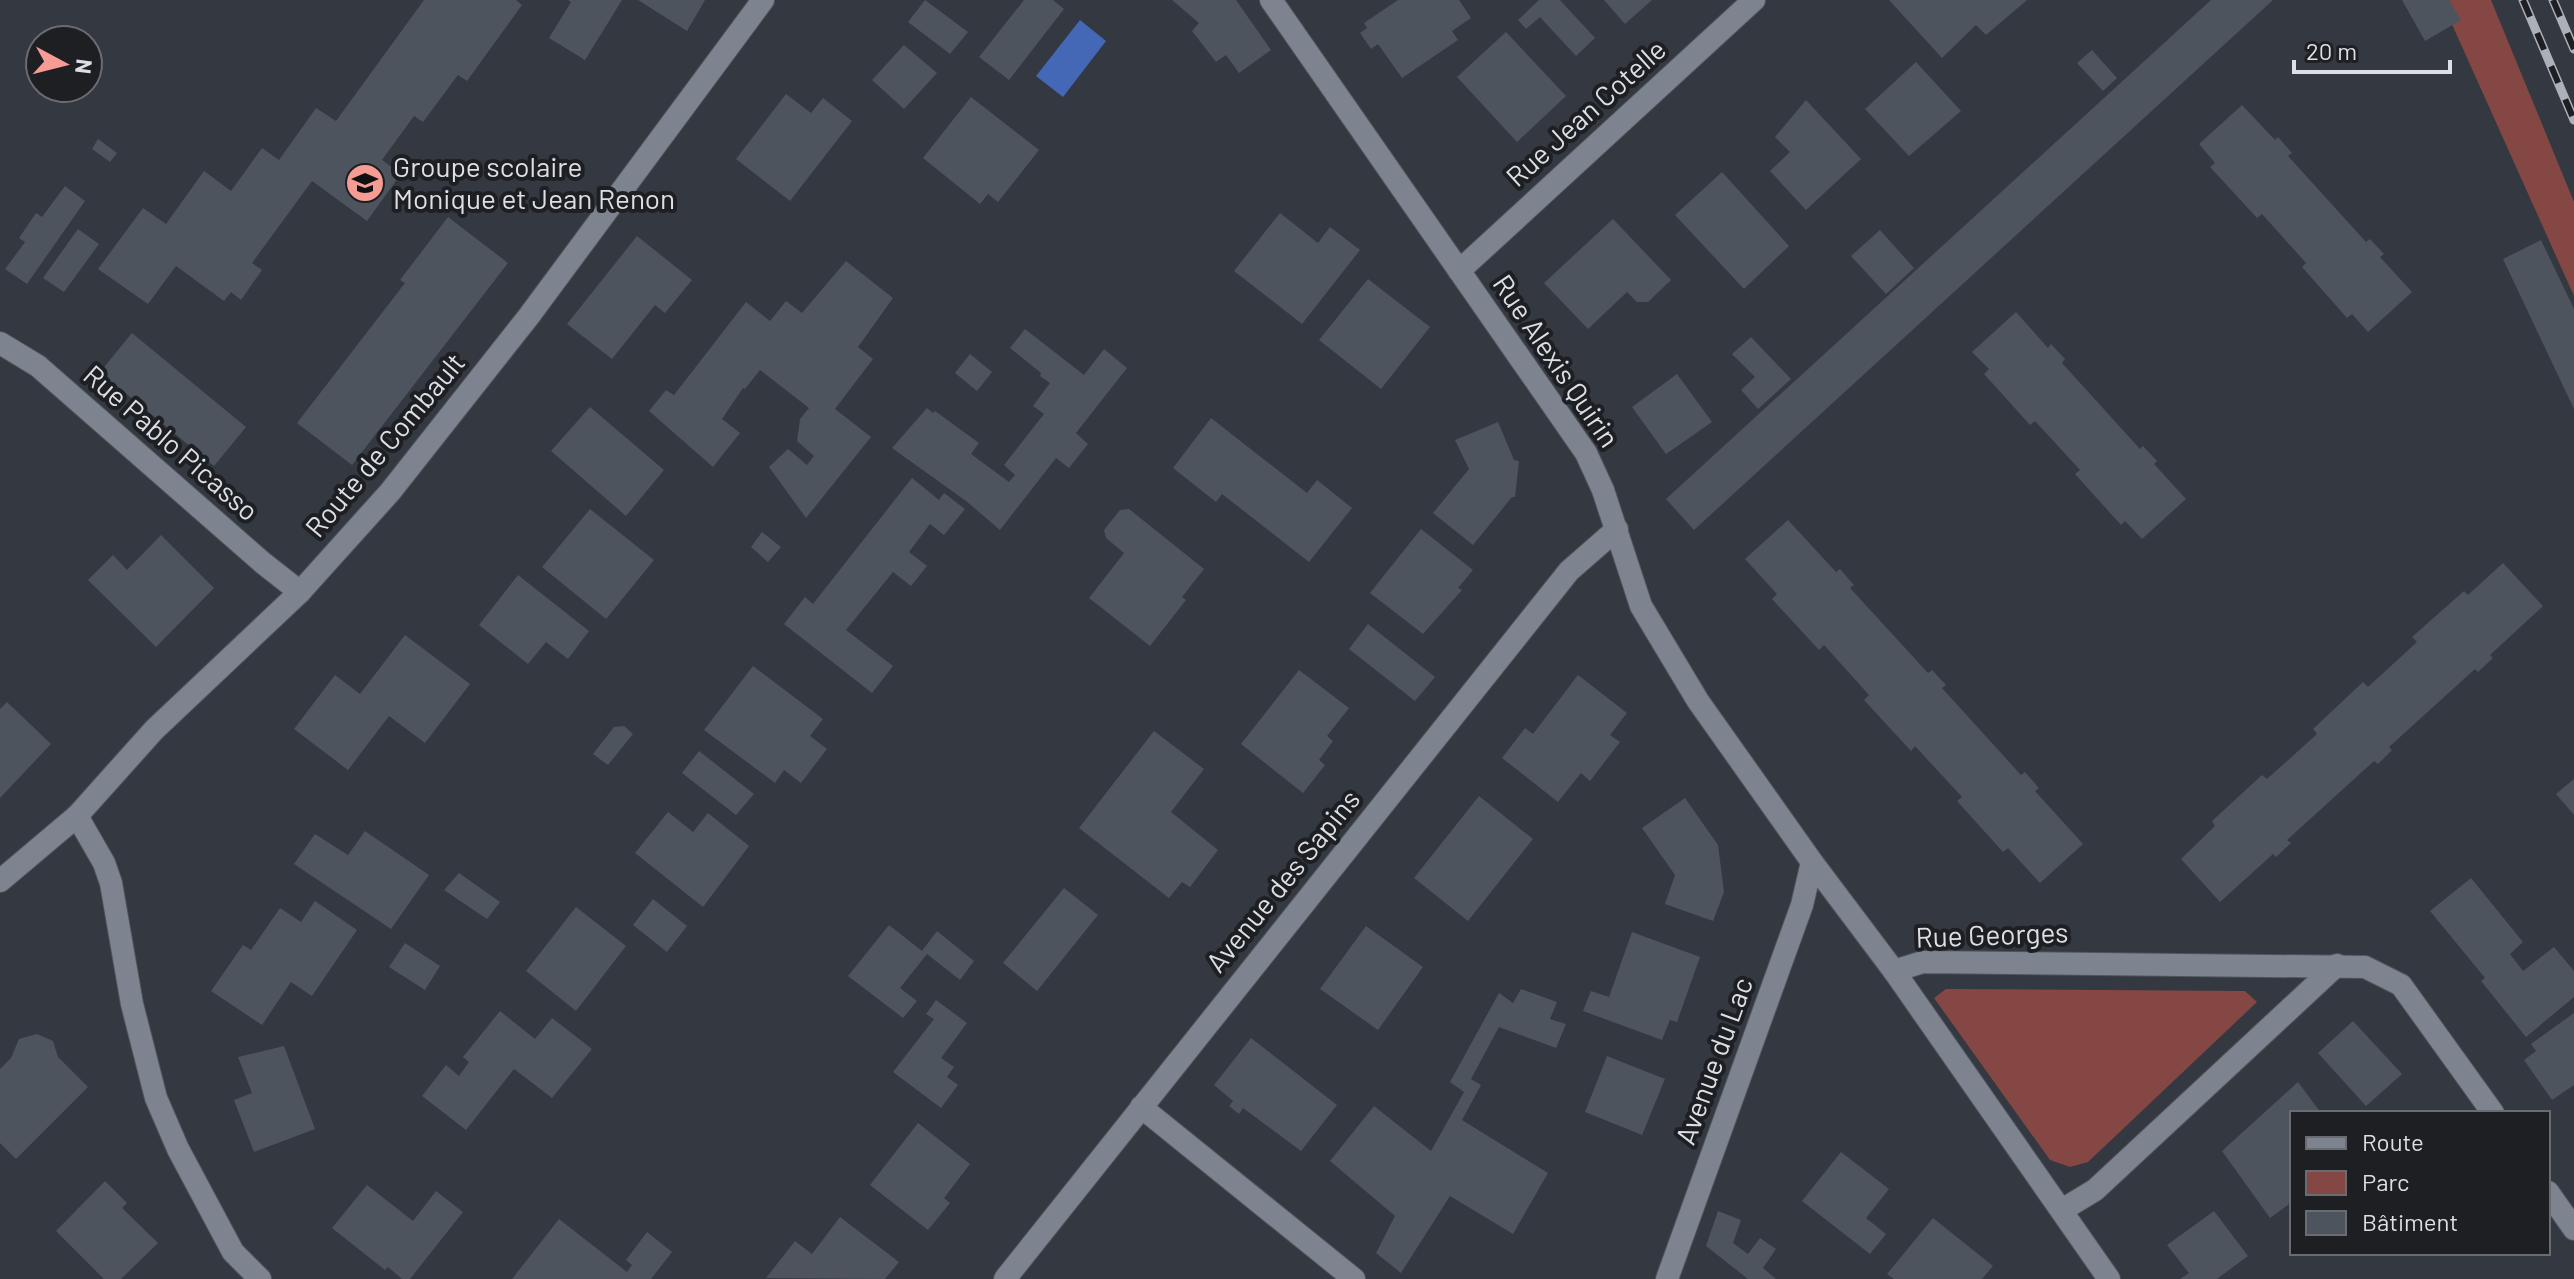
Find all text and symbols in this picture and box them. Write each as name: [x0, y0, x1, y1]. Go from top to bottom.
north arrow: [24, 24, 104, 104]
scale bar: [2294, 24, 2450, 74]
street label: Rue Jean Cotelle: [1498, 32, 1672, 193]
text: 20 m: [2306, 36, 2357, 65]
text: N: [71, 58, 99, 75]
place label: Groupe scolaire Monique et Jean Renon: [393, 149, 675, 215]
school or university icon: Groupe scolaire Monique et Jean Renon: [344, 162, 386, 204]
street label: Rue Alexis Quirin: [1487, 268, 1627, 453]
street label: Route de Combault: [297, 345, 471, 543]
street label: Rue Pablo Picasso: [77, 357, 266, 527]
street label: Avenue des Sapins: [1198, 782, 1366, 979]
street label: Rue Georges: [1915, 914, 2069, 954]
street label: Avenue du Lac: [1667, 972, 1759, 1149]
legend: [2290, 1111, 2550, 1255]
text: Route: [2362, 1127, 2424, 1156]
text: Parc: [2362, 1167, 2410, 1196]
text: Bâtiment: [2362, 1207, 2458, 1236]

